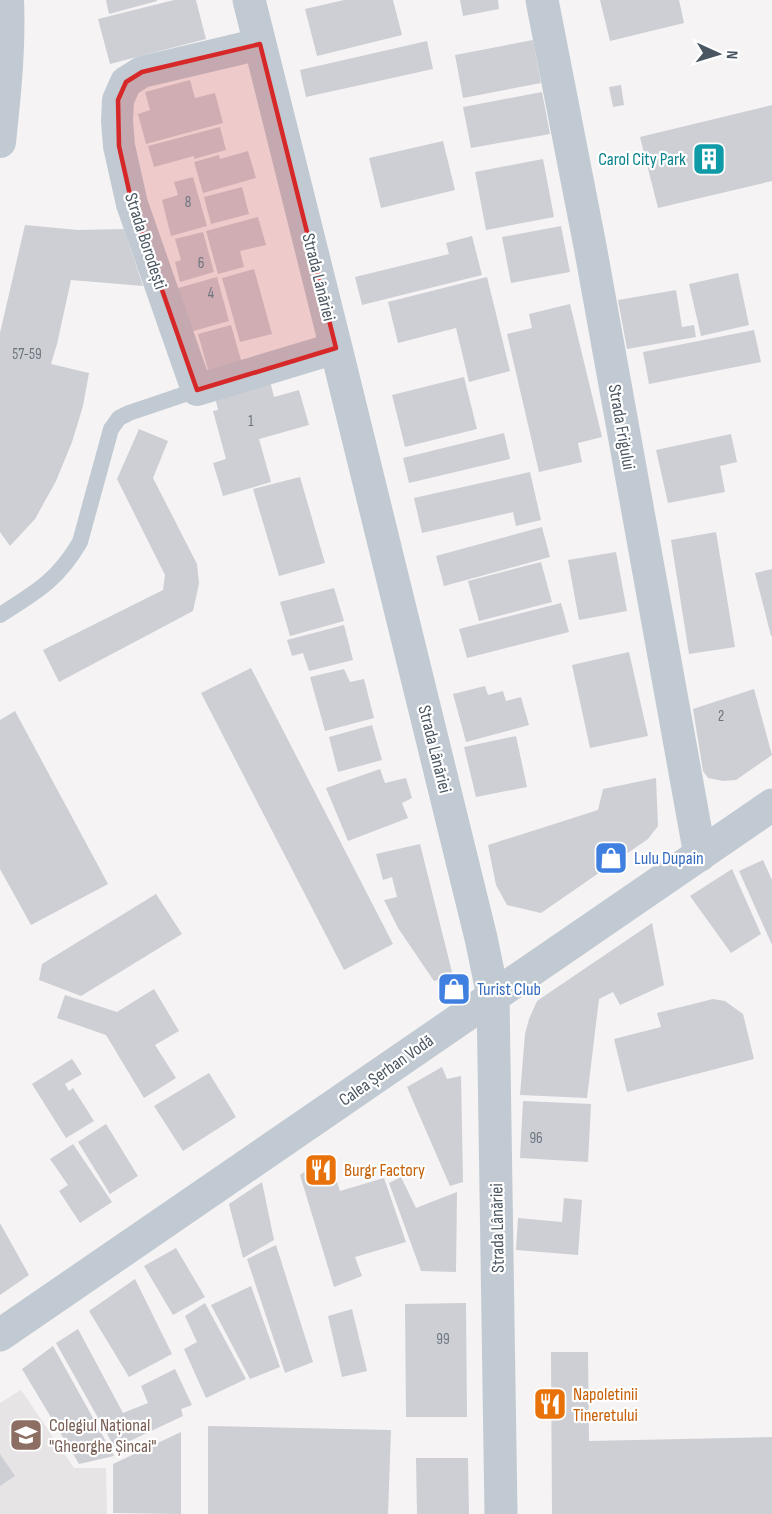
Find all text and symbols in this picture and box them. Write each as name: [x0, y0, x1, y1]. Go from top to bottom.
north arrow: [688, 24, 748, 84]
text: N: [722, 50, 741, 60]
building icon: Carol City Park: [691, 141, 727, 177]
place label: Carol City Park: [598, 149, 686, 170]
street label: Strada Borodești: [120, 190, 171, 292]
house number: 8: [185, 193, 191, 212]
street label: Strada Lânăriei: [297, 231, 340, 323]
house number: 6: [198, 254, 204, 273]
house number: 4: [208, 284, 214, 303]
house number: 57-59: [12, 345, 42, 364]
street label: Strada Frigului: [604, 383, 639, 472]
house number: 1: [248, 412, 254, 431]
street label: Strada Lânăriei: [413, 703, 456, 795]
house number: 2: [718, 707, 724, 726]
shop icon: Lulu Dupain: [593, 840, 629, 876]
place label: Lulu Dupain: [634, 848, 704, 869]
shop icon: Turist Club: [436, 971, 472, 1007]
place label: Turist Club: [477, 979, 541, 1000]
street label: Calea Șerban Vodă: [335, 1030, 438, 1111]
house number: 96: [529, 1129, 543, 1148]
restaurant icon: Burgr Factory: [303, 1152, 339, 1188]
place label: Burgr Factory: [344, 1160, 425, 1181]
street label: Strada Lânăriei: [486, 1183, 509, 1273]
house number: 99: [436, 1330, 450, 1349]
place label: Napoletinii Tineretului: [573, 1384, 638, 1426]
restaurant icon: Napoletinii Tineretului: [532, 1386, 568, 1422]
place label: Colegiul Național "Gheorghe Șincai": [49, 1415, 157, 1457]
school or university icon: Colegiul Național "Gheorghe Șincai": [8, 1417, 44, 1453]

